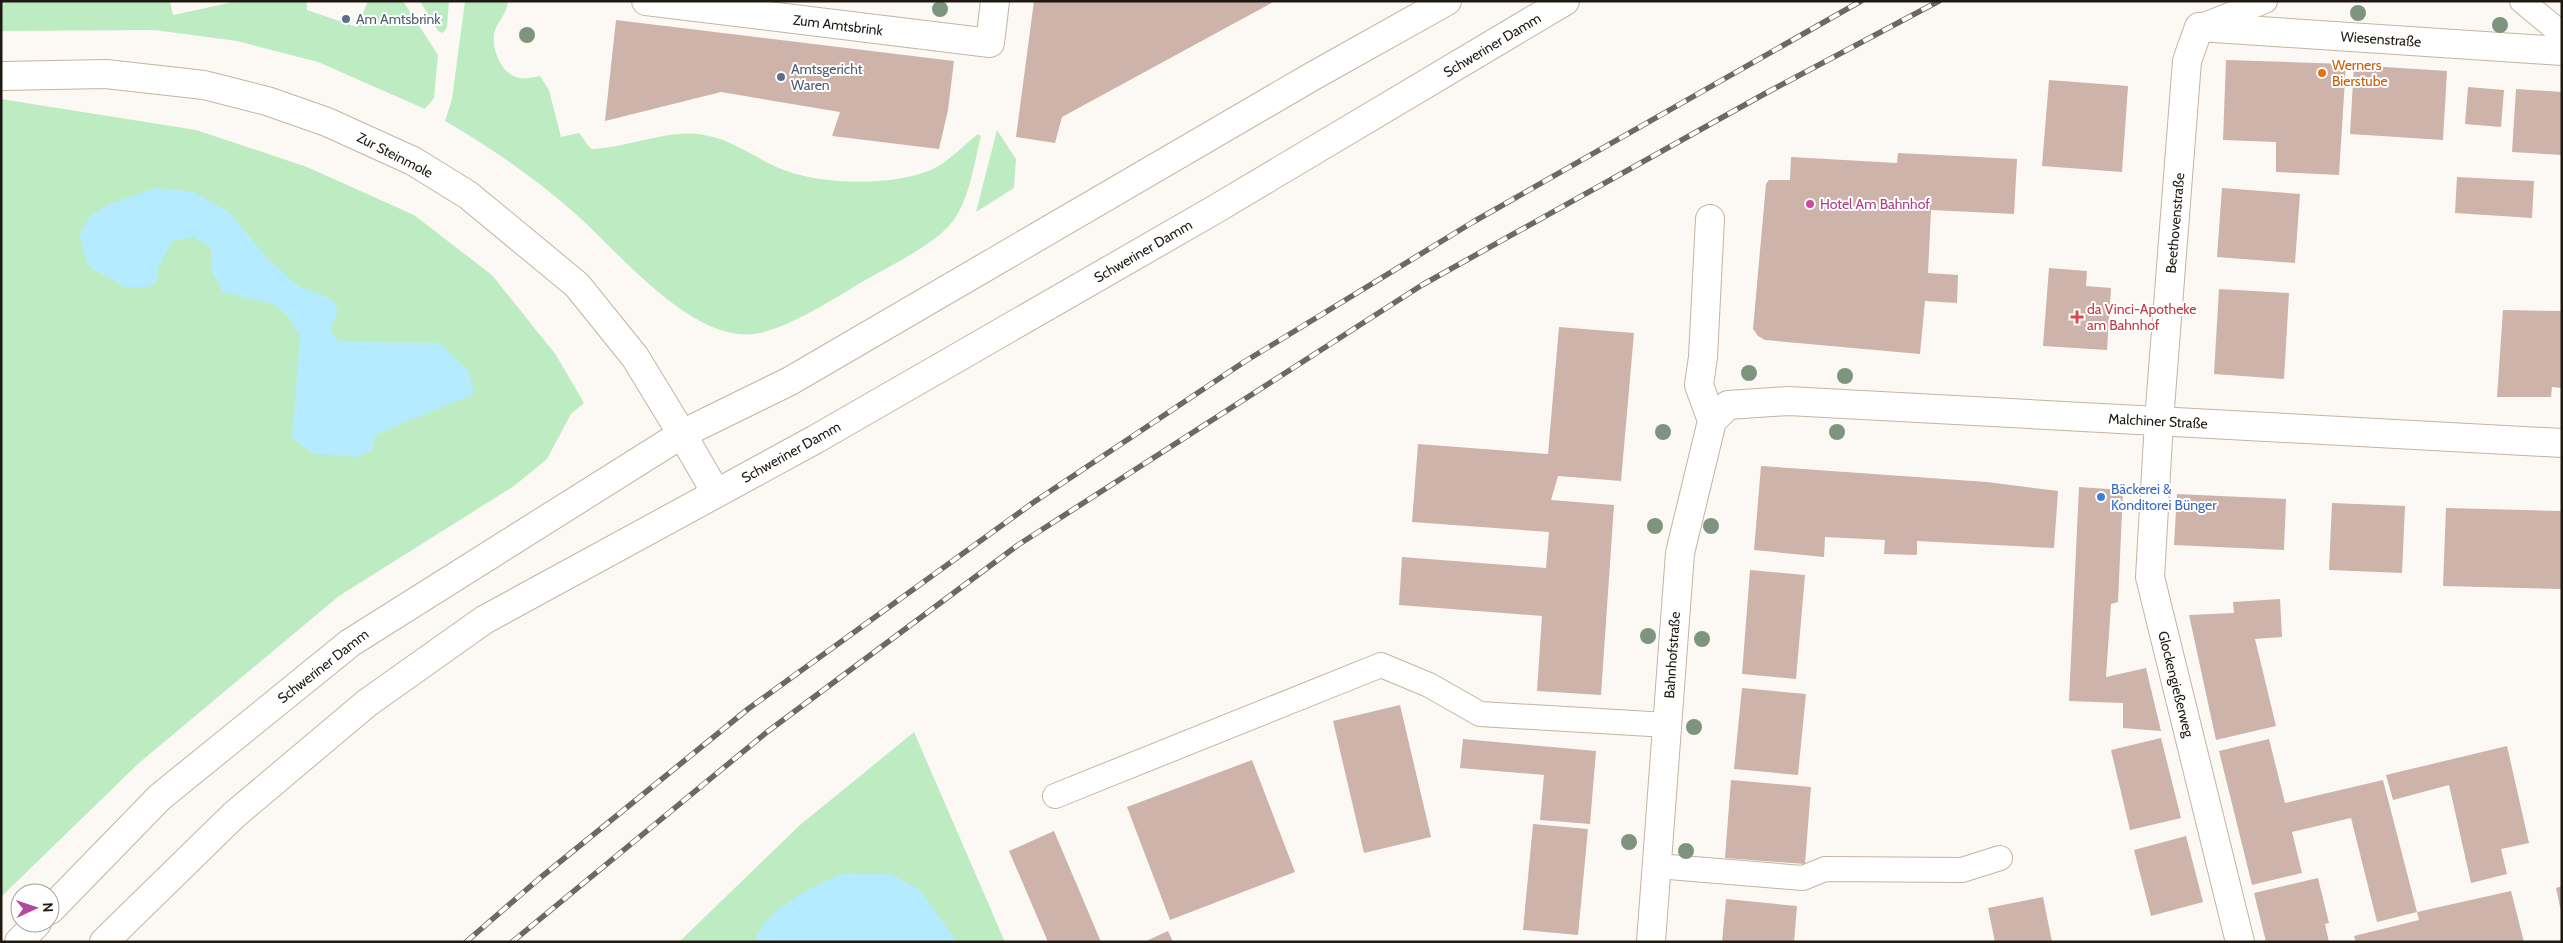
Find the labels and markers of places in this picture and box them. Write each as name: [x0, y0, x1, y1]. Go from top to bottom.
place label: Am Amtsbrink: [356, 10, 441, 28]
marker: Am Amtsbrink: [340, 13, 352, 25]
place label: Werners Bierstube: [2332, 56, 2388, 90]
place label: Amtsgericht Waren: [791, 60, 863, 94]
marker: Werners Bierstube: [2316, 67, 2328, 79]
marker: Amtsgericht Waren: [775, 71, 787, 83]
place label: Hotel Am Bahnhof: [1820, 195, 1930, 213]
marker: Hotel Am Bahnhof: [1804, 198, 1816, 210]
place label: da Vinci-Apotheke am Bahnhof: [2087, 300, 2196, 334]
marker: da Vinci-Apotheke am Bahnhof: [2071, 311, 2083, 323]
place label: Bäckerei & Konditorei Bünger: [2111, 480, 2217, 514]
marker: Bäckerei & Konditorei Bünger: [2095, 491, 2107, 503]

